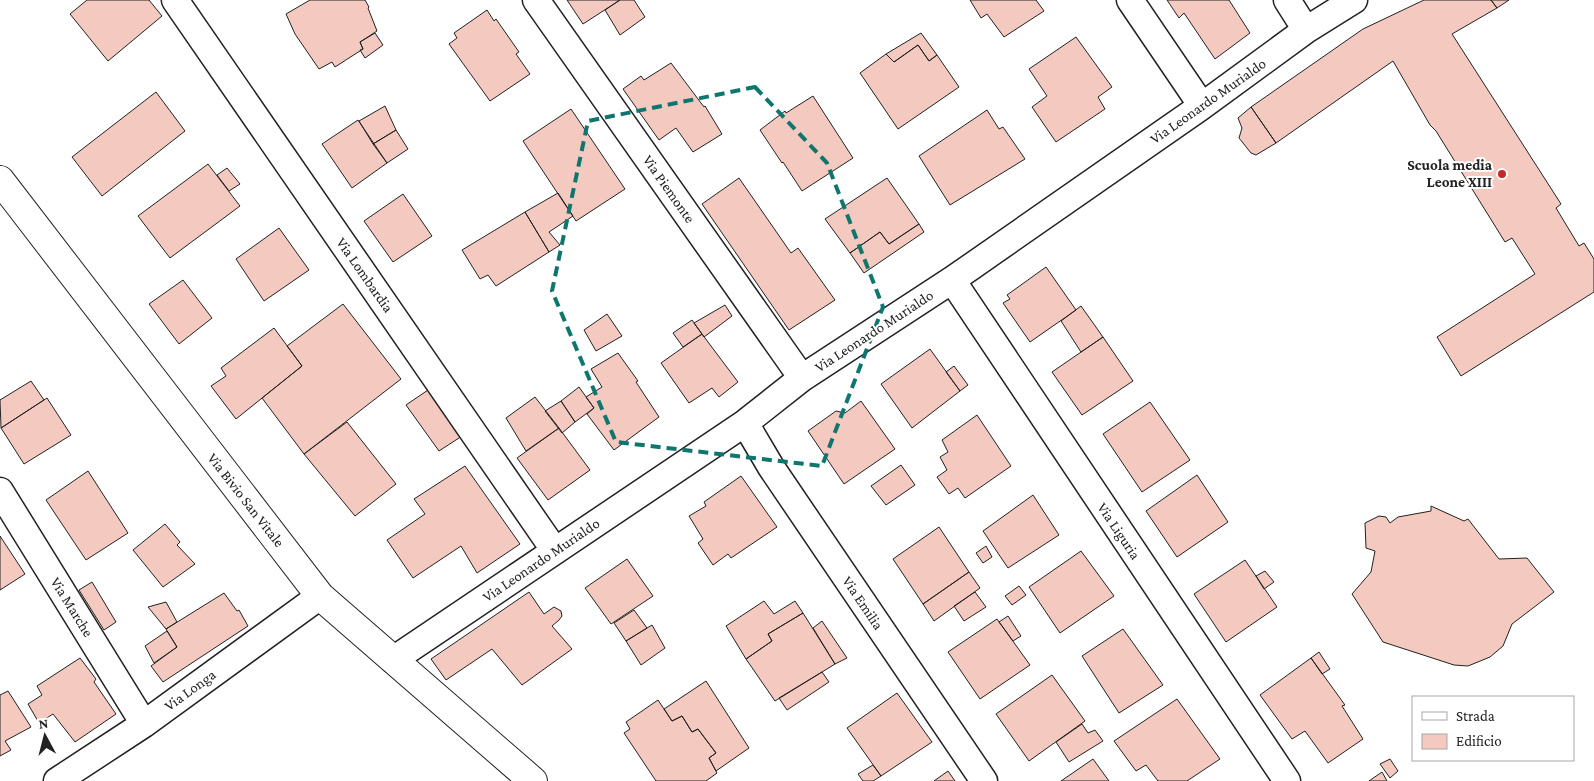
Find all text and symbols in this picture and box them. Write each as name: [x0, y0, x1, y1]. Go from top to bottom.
street label: Via Leonardo Murialdo: [1147, 55, 1269, 147]
street label: Via Piemonte: [640, 152, 698, 226]
place label: Scuola media Leone XIII: [1407, 157, 1493, 190]
marker: Scuola media Leone XIII: [1496, 168, 1508, 180]
street label: Via Lombardia: [333, 235, 397, 315]
street label: Via Leonardo Murialdo: [812, 287, 936, 375]
street label: Via Bivio San Vitale: [204, 450, 288, 550]
street label: Via Liguria: [1093, 500, 1144, 563]
street label: Via Leonardo Murialdo: [479, 515, 603, 605]
street label: Via Emilia: [839, 573, 887, 633]
street label: Via Marche: [47, 574, 97, 640]
street label: Via Longa: [161, 666, 219, 715]
legend: [1412, 696, 1574, 761]
text: Strada: [1456, 708, 1495, 724]
north arrow: [20, 711, 70, 761]
text: N: [38, 715, 50, 732]
text: Edificio: [1456, 733, 1502, 749]

